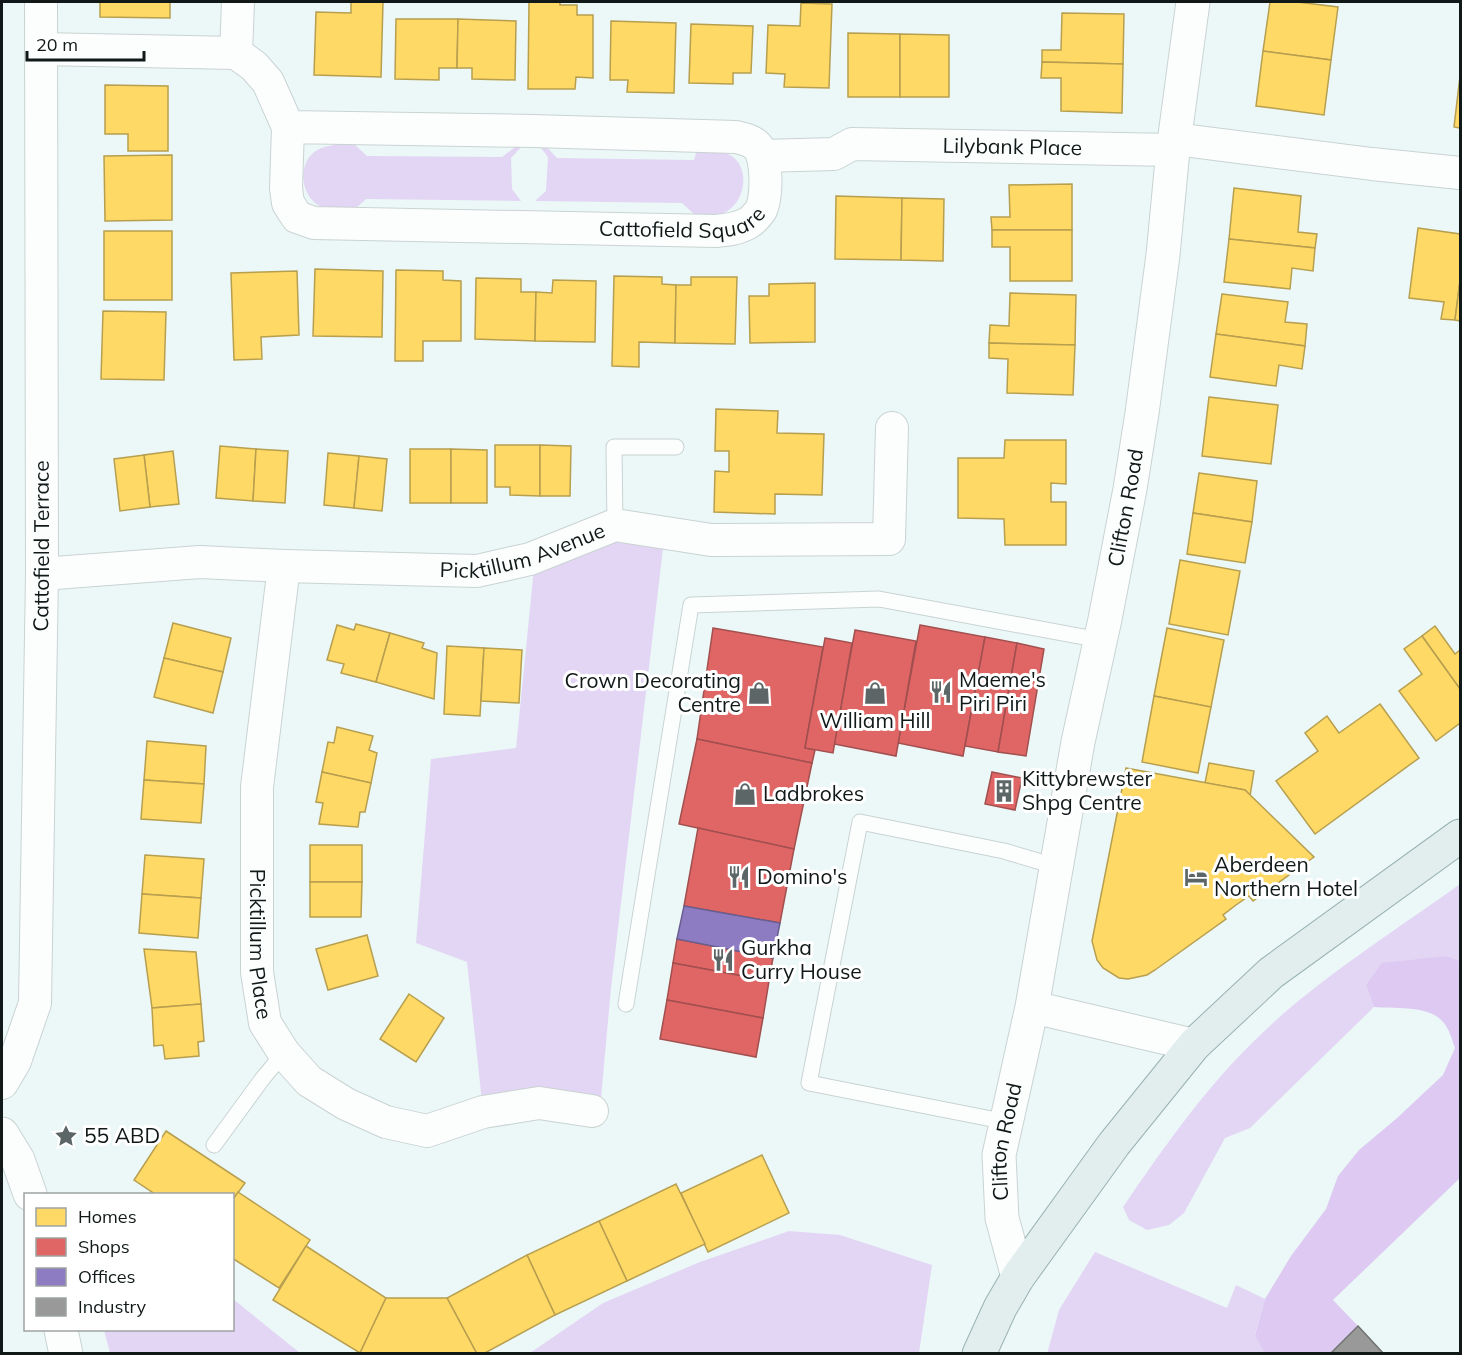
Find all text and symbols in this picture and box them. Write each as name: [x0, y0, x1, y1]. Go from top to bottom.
scale bar: [27, 24, 144, 62]
text: 20 m: [36, 33, 78, 56]
street label: Lilybank Place: [942, 132, 1082, 160]
street label: Cattofield Square: [599, 201, 770, 243]
street label: Clifton Road: [1101, 447, 1148, 569]
street label: Cattofield Terrace: [27, 460, 54, 632]
street label: Picktillum Avenue: [439, 516, 608, 583]
place label: Maeme's Piri Piri: [959, 666, 1046, 716]
place label: Crown Decorating Centre: [565, 667, 741, 717]
restaurant icon: Maeme's Piri Piri: [928, 679, 954, 705]
shop icon: Crown Decorating Centre: [746, 680, 772, 706]
shop icon: William Hill: [862, 680, 888, 706]
place label: William Hill: [820, 707, 930, 733]
place label: Kittybrewster Shpg Centre: [1022, 765, 1152, 815]
building icon: Kittybrewster Shpg Centre: [991, 778, 1017, 804]
place label: Ladbrokes: [763, 780, 864, 806]
shop icon: Ladbrokes: [732, 781, 758, 807]
place label: Aberdeen Northern Hotel: [1214, 851, 1358, 901]
place label: Domino's: [757, 863, 847, 889]
restaurant icon: Domino's: [726, 864, 752, 890]
hotel icon: Aberdeen Northern Hotel: [1183, 864, 1209, 890]
street label: Picktillum Place: [244, 869, 278, 1021]
place label: Gurkha Curry House: [741, 934, 862, 984]
restaurant icon: Gurkha Curry House: [710, 947, 736, 973]
street label: Clifton Road: [985, 1080, 1027, 1202]
place label: 55 ABD: [84, 1122, 160, 1148]
place icon: 55 ABD: [53, 1123, 79, 1149]
legend: [24, 1193, 234, 1331]
text: Homes: [78, 1205, 137, 1228]
text: Shops: [78, 1235, 130, 1258]
text: Offices: [78, 1265, 136, 1288]
text: Industry: [78, 1295, 147, 1318]

